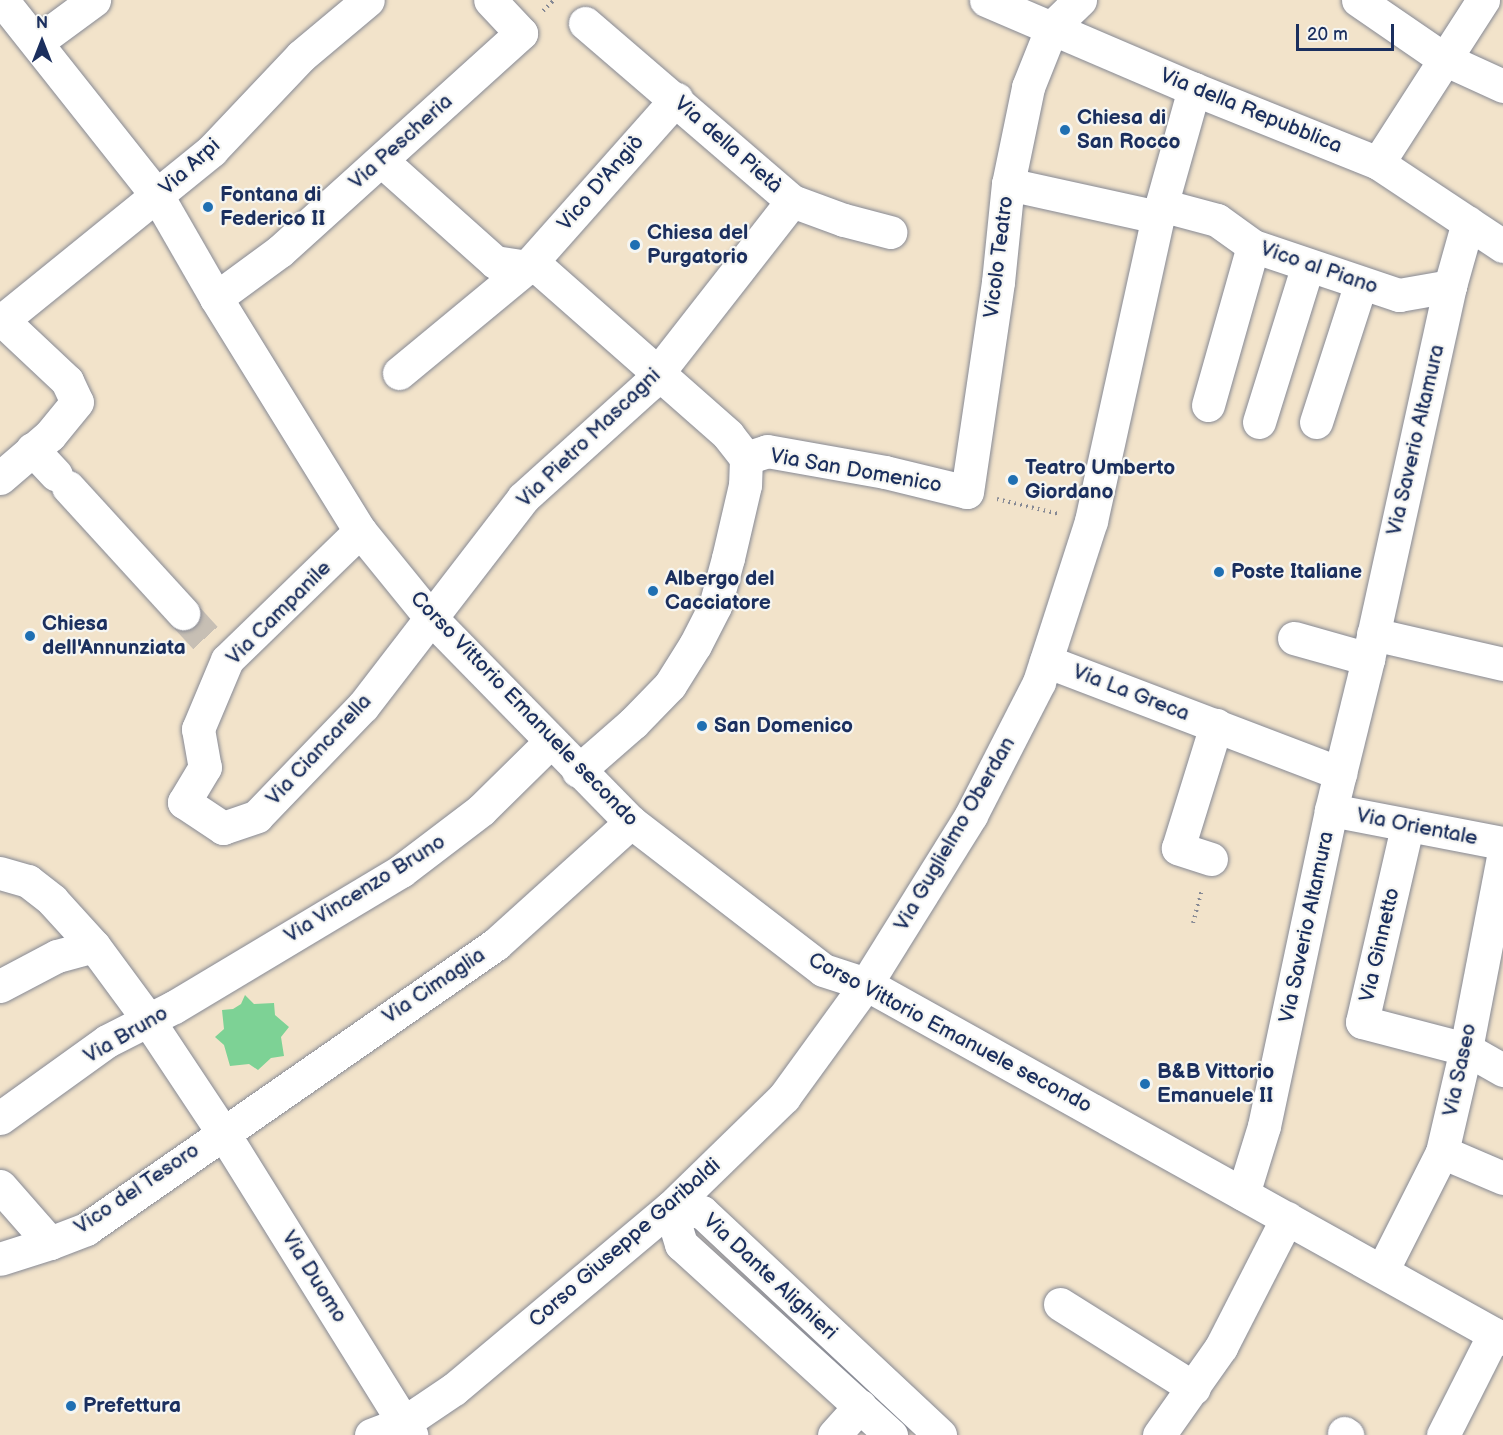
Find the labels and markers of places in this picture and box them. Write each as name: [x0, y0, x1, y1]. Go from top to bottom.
place label: Chiesa di San Rocco: [1077, 105, 1180, 155]
marker: Chiesa di San Rocco: [1058, 123, 1072, 137]
place label: Fontana di Federico II: [220, 182, 325, 232]
marker: Fontana di Federico II: [201, 200, 215, 214]
place label: Chiesa del Purgatorio: [647, 220, 748, 270]
marker: Chiesa del Purgatorio: [628, 238, 642, 252]
place label: Teatro Umberto Giordano: [1025, 455, 1175, 505]
marker: Teatro Umberto Giordano: [1006, 473, 1020, 487]
place label: Poste Italiane: [1231, 559, 1362, 585]
marker: Poste Italiane: [1212, 565, 1226, 579]
place label: Albergo del Cacciatore: [665, 566, 775, 616]
marker: Albergo del Cacciatore: [646, 584, 660, 598]
place label: Chiesa dell'Annunziata: [42, 611, 186, 661]
marker: Chiesa dell'Annunziata: [23, 629, 37, 643]
place label: San Domenico: [714, 713, 853, 739]
marker: San Domenico: [695, 719, 709, 733]
place label: B&B Vittorio Emanuele II: [1157, 1059, 1275, 1109]
marker: B&B Vittorio Emanuele II: [1138, 1077, 1152, 1091]
place label: Prefettura: [83, 1393, 181, 1419]
marker: Prefettura: [64, 1399, 78, 1413]

